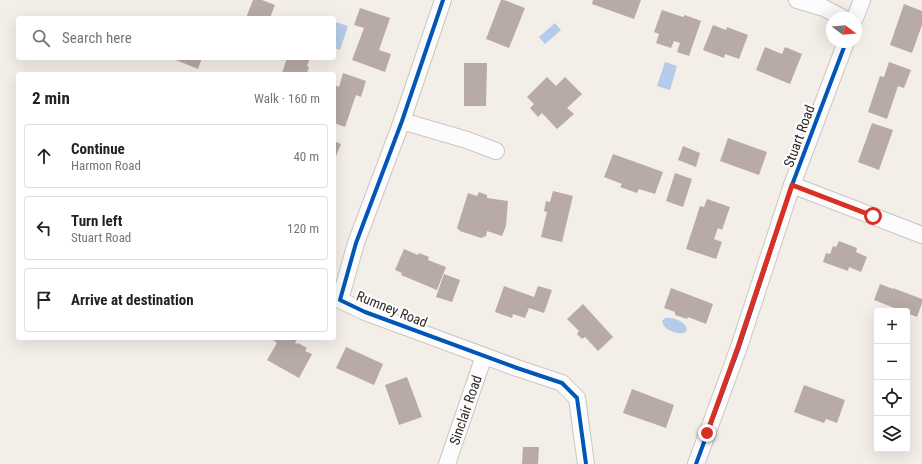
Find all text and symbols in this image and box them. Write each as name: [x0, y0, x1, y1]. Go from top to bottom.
north arrow: [826, 12, 862, 48]
search box: [16, 16, 336, 60]
icon: search: [30, 27, 52, 49]
text: Search here: [62, 29, 132, 47]
text: 2 min: [32, 88, 70, 108]
text: Walk · 160 m: [254, 91, 320, 106]
street label: Stuart Road: [780, 103, 818, 169]
text: Continue: [71, 140, 125, 158]
icon: ahead: [33, 145, 55, 167]
text: 40 m: [293, 149, 319, 164]
text: Harmon Road: [71, 158, 141, 173]
route start: [864, 207, 882, 225]
text: Turn left: [71, 212, 122, 230]
icon: left: [33, 217, 55, 239]
text: 120 m: [287, 221, 319, 236]
text: Stuart Road: [71, 230, 131, 245]
street label: Rumney Road: [354, 288, 430, 330]
icon: arrive: [33, 289, 55, 311]
text: Arrive at destination: [71, 291, 194, 309]
map controls: [874, 308, 910, 452]
button: +: [874, 308, 910, 344]
button: −: [874, 344, 910, 380]
street label: Sinclair Road: [446, 373, 485, 447]
button: locate: [874, 380, 910, 416]
button: layers: [874, 416, 910, 452]
route end: [698, 424, 716, 442]

